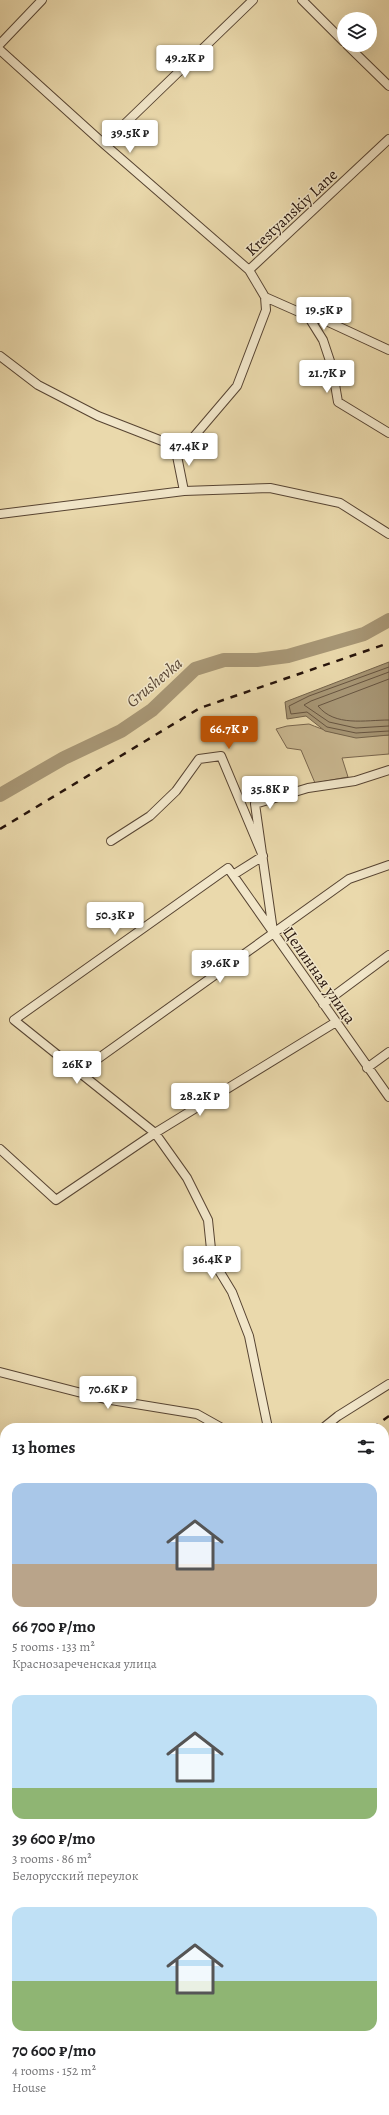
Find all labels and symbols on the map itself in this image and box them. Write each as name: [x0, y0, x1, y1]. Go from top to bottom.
pin: 49.2K ₽: [148, 45, 222, 79]
pin: 39.5K ₽: [93, 120, 167, 154]
street label: Krestyanskiy Lane: [241, 164, 343, 261]
pin: 19.5K ₽: [287, 297, 361, 331]
pin: 21.7K ₽: [290, 360, 364, 394]
pin: 47.4K ₽: [152, 433, 226, 467]
water label: Grushevka: [121, 652, 188, 713]
pin: 66.7K ₽: [192, 716, 266, 750]
pin: 35.8K ₽: [233, 776, 307, 810]
pin: 50.3K ₽: [78, 902, 152, 936]
street label: Целинная улица: [278, 923, 361, 1029]
pin: 39.6K ₽: [183, 950, 257, 984]
pin: 26K ₽: [49, 1051, 105, 1085]
pin: 28.2K ₽: [163, 1083, 237, 1117]
pin: 36.4K ₽: [175, 1246, 249, 1280]
pin: 70.6K ₽: [71, 1376, 145, 1410]

